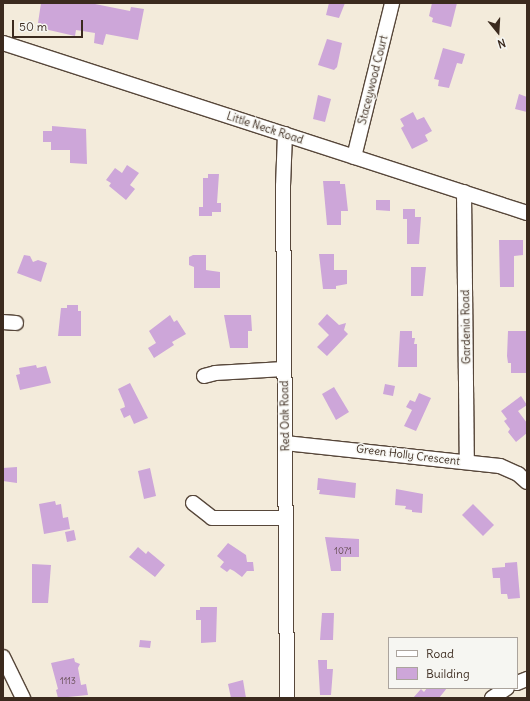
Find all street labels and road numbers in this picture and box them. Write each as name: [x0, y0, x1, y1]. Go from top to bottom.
street label: Staceywood Court: [356, 34, 390, 126]
street label: Little Neck Road: [225, 109, 305, 147]
street label: Gardenia Road: [459, 290, 473, 364]
street label: Red Oak Road: [278, 381, 292, 451]
street label: Green Holly Crescent: [355, 442, 461, 468]

